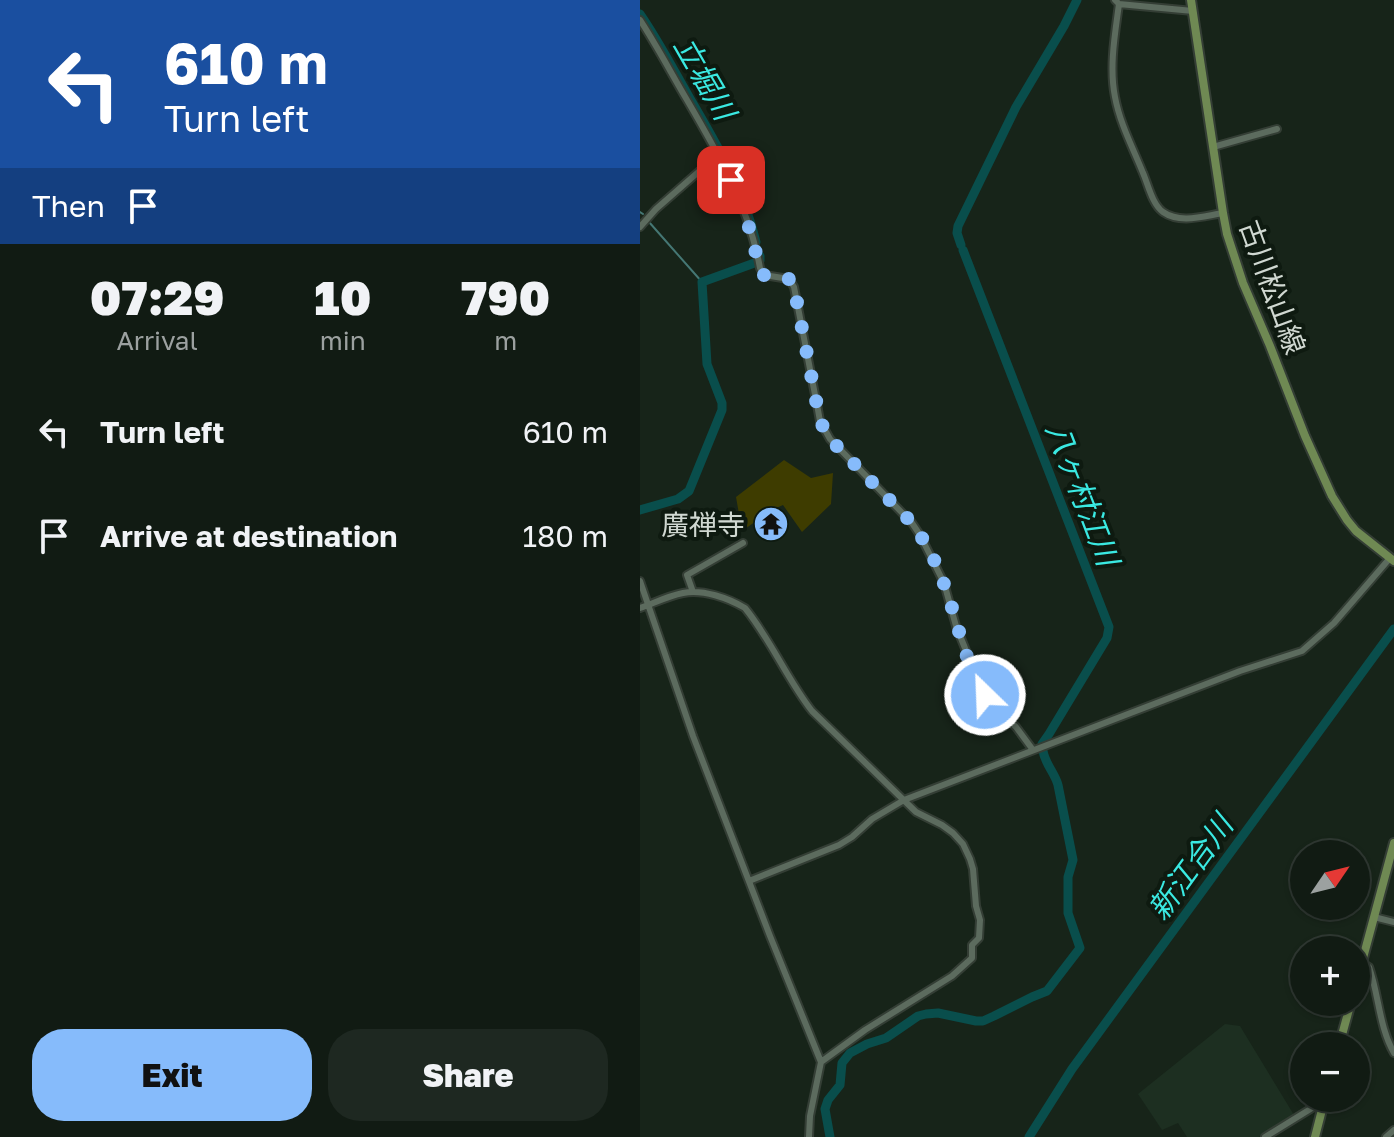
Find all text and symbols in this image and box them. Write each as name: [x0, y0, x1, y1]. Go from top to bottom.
text: 610 m: [164, 29, 328, 96]
water label: 立堀川: [667, 30, 745, 129]
icon: left: [32, 32, 136, 136]
text: Turn left: [164, 97, 310, 140]
pin: [697, 146, 765, 214]
icon: arrive: [709, 158, 753, 202]
icon: arrive: [121, 184, 165, 228]
text: Then: [32, 188, 105, 224]
street label: 古川松山線: [1234, 216, 1312, 358]
text: 07:29: [90, 268, 225, 326]
text: 10: [314, 268, 371, 326]
text: 790: [461, 268, 550, 326]
text: Arrival: [116, 325, 198, 356]
text: min: [320, 325, 366, 356]
text: m: [494, 325, 517, 356]
icon: left: [32, 410, 76, 454]
text: Turn left: [100, 414, 225, 450]
text: 610 m: [523, 414, 608, 450]
water label: 八ヶ村江川: [1039, 418, 1128, 573]
temple icon: 廣禅寺: [752, 505, 790, 543]
place label: 廣禅寺: [661, 508, 745, 541]
icon: arrive: [32, 514, 76, 558]
text: Arrive at destination: [100, 518, 397, 554]
text: 180 m: [523, 518, 608, 554]
position arrow: [943, 653, 1027, 737]
water label: 新江合川: [1140, 805, 1242, 926]
north arrow: [1290, 840, 1370, 920]
map controls: [1290, 840, 1370, 1112]
button: +: [1290, 936, 1370, 1016]
button: Exit: [32, 1029, 312, 1121]
button: Share: [328, 1029, 608, 1121]
button: −: [1290, 1032, 1370, 1112]

